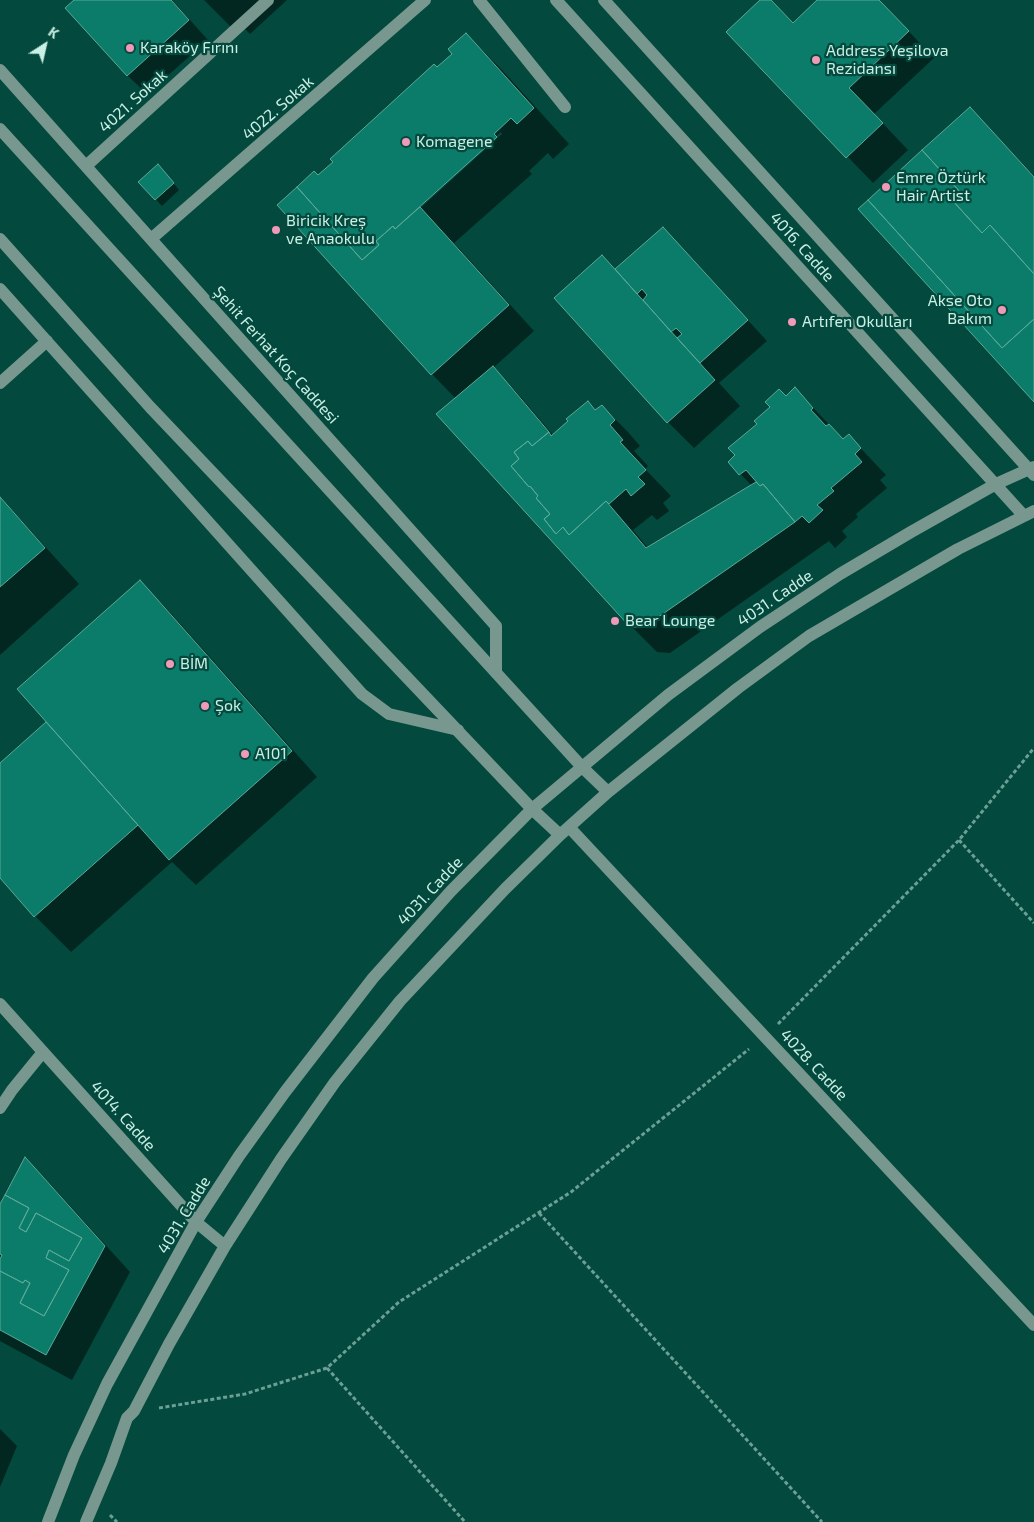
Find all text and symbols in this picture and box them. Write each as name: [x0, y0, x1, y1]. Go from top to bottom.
north arrow: [20, 20, 70, 70]
text: K: [45, 23, 62, 42]
place label: Karaköy Fırını: [140, 38, 238, 58]
place label: Address Yeşilova Rezidansı: [826, 41, 949, 79]
marker: Karaköy Fırını: [124, 42, 136, 54]
marker: Address Yeşilova Rezidansı: [810, 54, 822, 66]
street label: 4021. Sokak: [95, 65, 171, 137]
street label: 4022. Sokak: [239, 72, 317, 144]
place label: Komagene: [416, 132, 492, 152]
marker: Komagene: [400, 136, 412, 148]
place label: Emre Öztürk Hair Artist: [896, 168, 986, 206]
marker: Emre Öztürk Hair Artist: [880, 181, 892, 193]
street label: 4016. Cadde: [766, 208, 838, 286]
place label: Biricik Kreş ve Anaokulu: [286, 211, 375, 249]
marker: Biricik Kreş ve Anaokulu: [270, 224, 282, 236]
street label: Şehit Ferhat Koç Caddesi: [209, 282, 343, 428]
place label: Akse Oto Bakım: [928, 291, 992, 329]
marker: Akse Oto Bakım: [996, 304, 1008, 316]
place label: Artıfen Okulları: [802, 312, 912, 332]
marker: Artıfen Okulları: [786, 316, 798, 328]
street label: 4031. Cadde: [734, 566, 816, 630]
place label: Bear Lounge: [625, 611, 715, 631]
marker: Bear Lounge: [609, 615, 621, 627]
place label: BİM: [180, 654, 208, 674]
marker: BİM: [164, 658, 176, 670]
place label: Şok: [215, 696, 241, 716]
marker: Şok: [199, 700, 211, 712]
place label: A101: [255, 744, 287, 764]
marker: A101: [239, 748, 251, 760]
street label: 4031. Cadde: [393, 853, 467, 929]
street label: 4028. Cadde: [776, 1025, 852, 1105]
street label: 4014. Cadde: [87, 1077, 159, 1155]
street label: 4031. Cadde: [153, 1173, 215, 1257]

